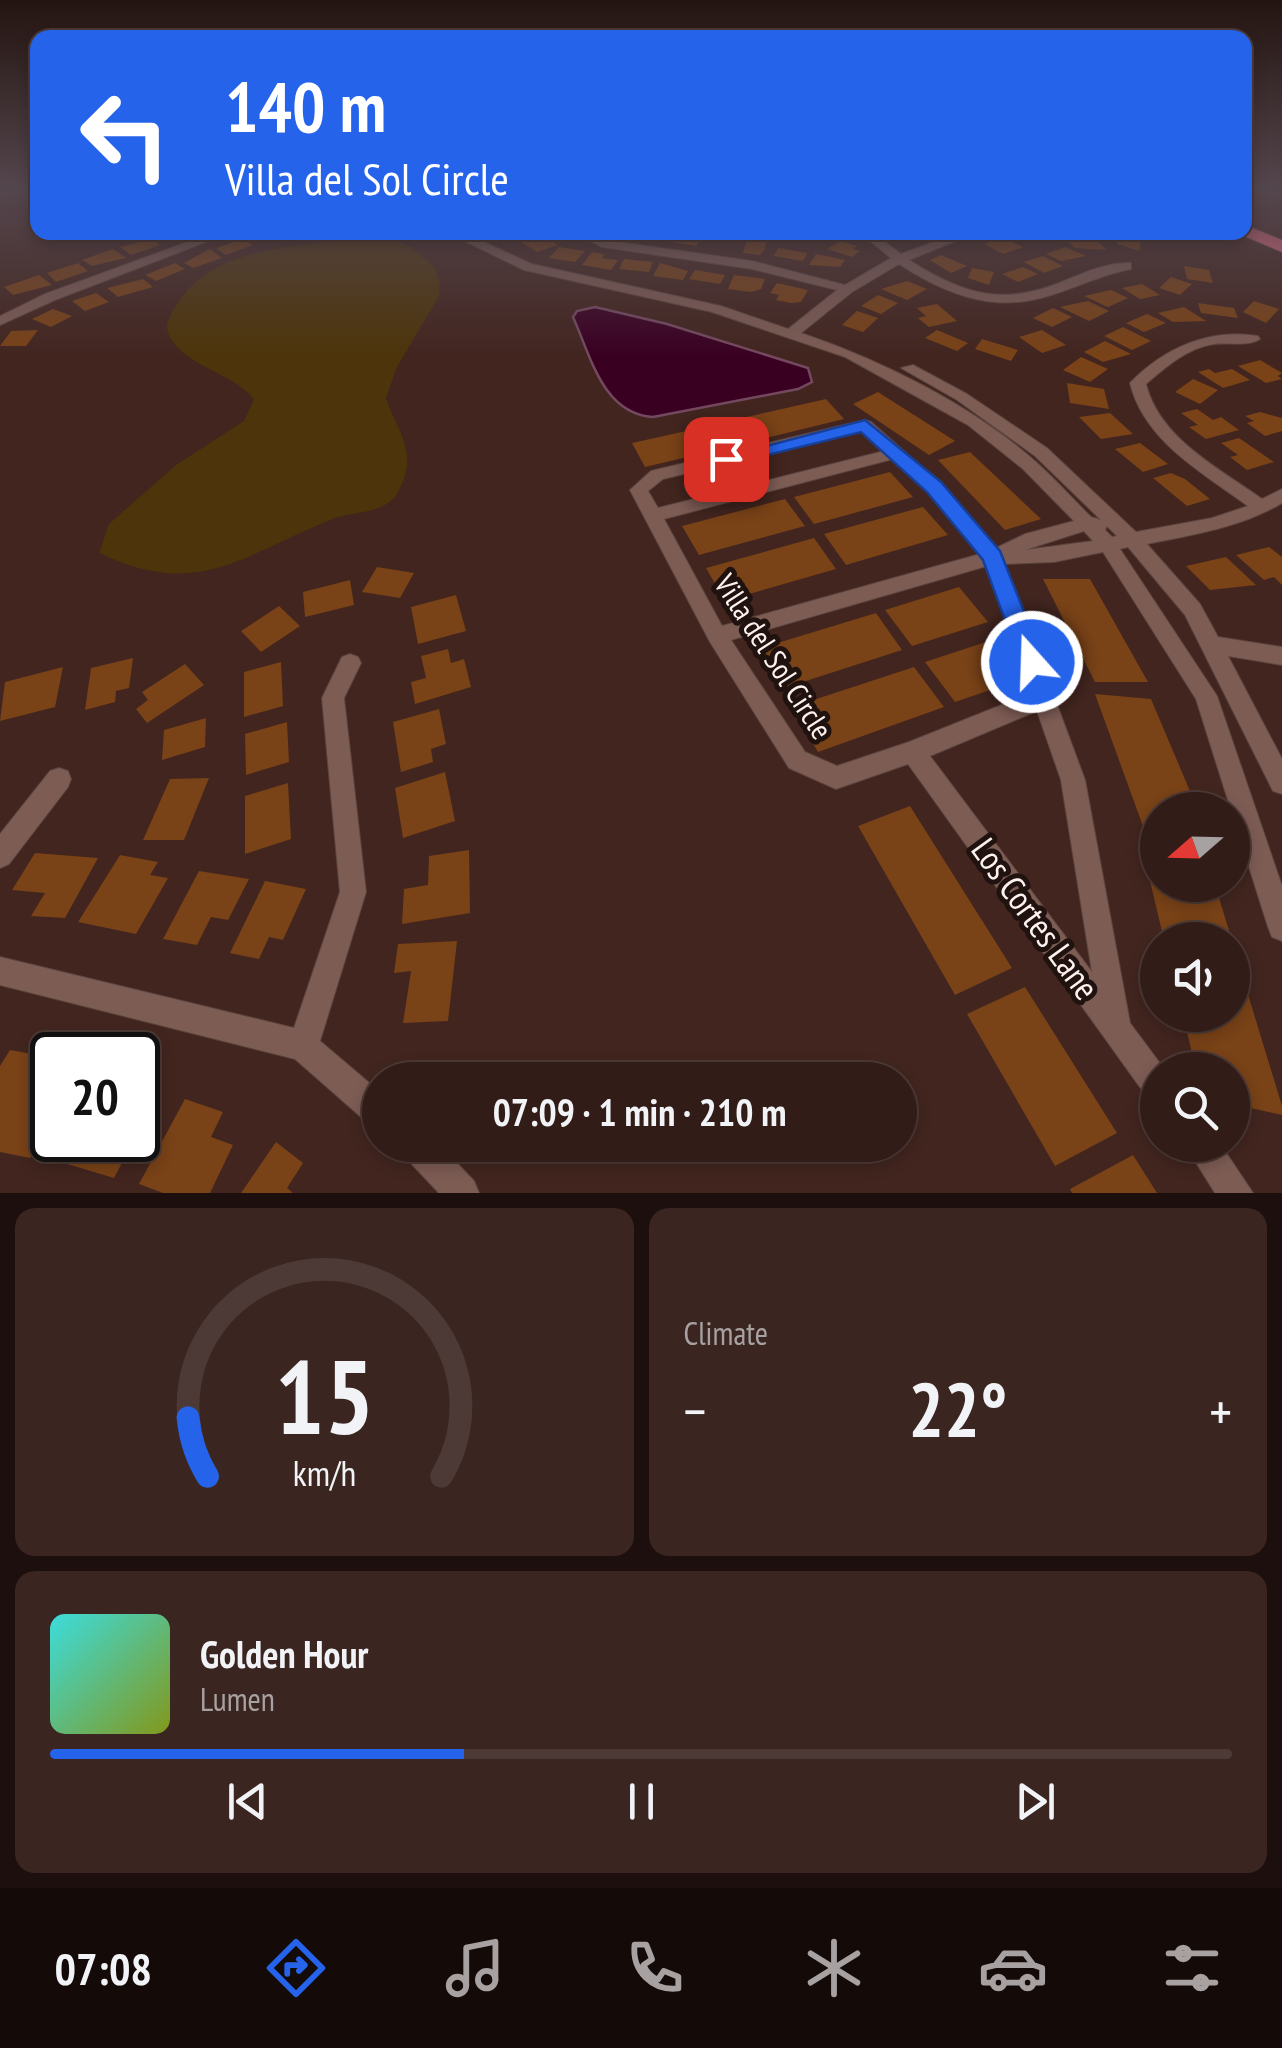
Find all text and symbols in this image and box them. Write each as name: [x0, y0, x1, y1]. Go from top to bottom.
text: 140 m: [225, 61, 386, 151]
icon: left: [60, 70, 190, 200]
text: Villa del Sol Circle: [225, 149, 509, 207]
pin: [684, 417, 769, 502]
icon: arrive: [699, 432, 754, 487]
street label: Villa del Sol Circle: [706, 565, 842, 746]
position arrow: [980, 610, 1084, 714]
north arrow: [1140, 792, 1250, 902]
map controls: [1140, 792, 1250, 1162]
street label: Los Cortes Lane: [962, 828, 1110, 1008]
button: sound: [1140, 922, 1250, 1032]
speed limit sign: 20: [30, 1032, 160, 1162]
button: search: [1140, 1052, 1250, 1162]
text: 07:09 · 1 min · 210 m: [493, 1087, 786, 1136]
text: Climate: [684, 1312, 768, 1354]
text: 15: [275, 1328, 374, 1463]
text: 22°: [908, 1361, 1007, 1458]
text: −: [684, 1375, 706, 1446]
text: +: [1209, 1375, 1232, 1446]
text: km/h: [293, 1450, 356, 1496]
text: Golden Hour: [200, 1629, 369, 1678]
text: Lumen: [200, 1678, 275, 1720]
icon: previous: [220, 1774, 275, 1829]
icon: pause: [614, 1774, 669, 1829]
icon: next: [1008, 1774, 1063, 1829]
icon: directions: [261, 1933, 331, 2003]
icon: music: [440, 1933, 510, 2003]
icon: phone: [620, 1933, 690, 2003]
icon: climate: [799, 1933, 869, 2003]
icon: car: [978, 1933, 1048, 2003]
icon: filters: [1157, 1933, 1227, 2003]
text: 07:08: [55, 1939, 152, 1997]

